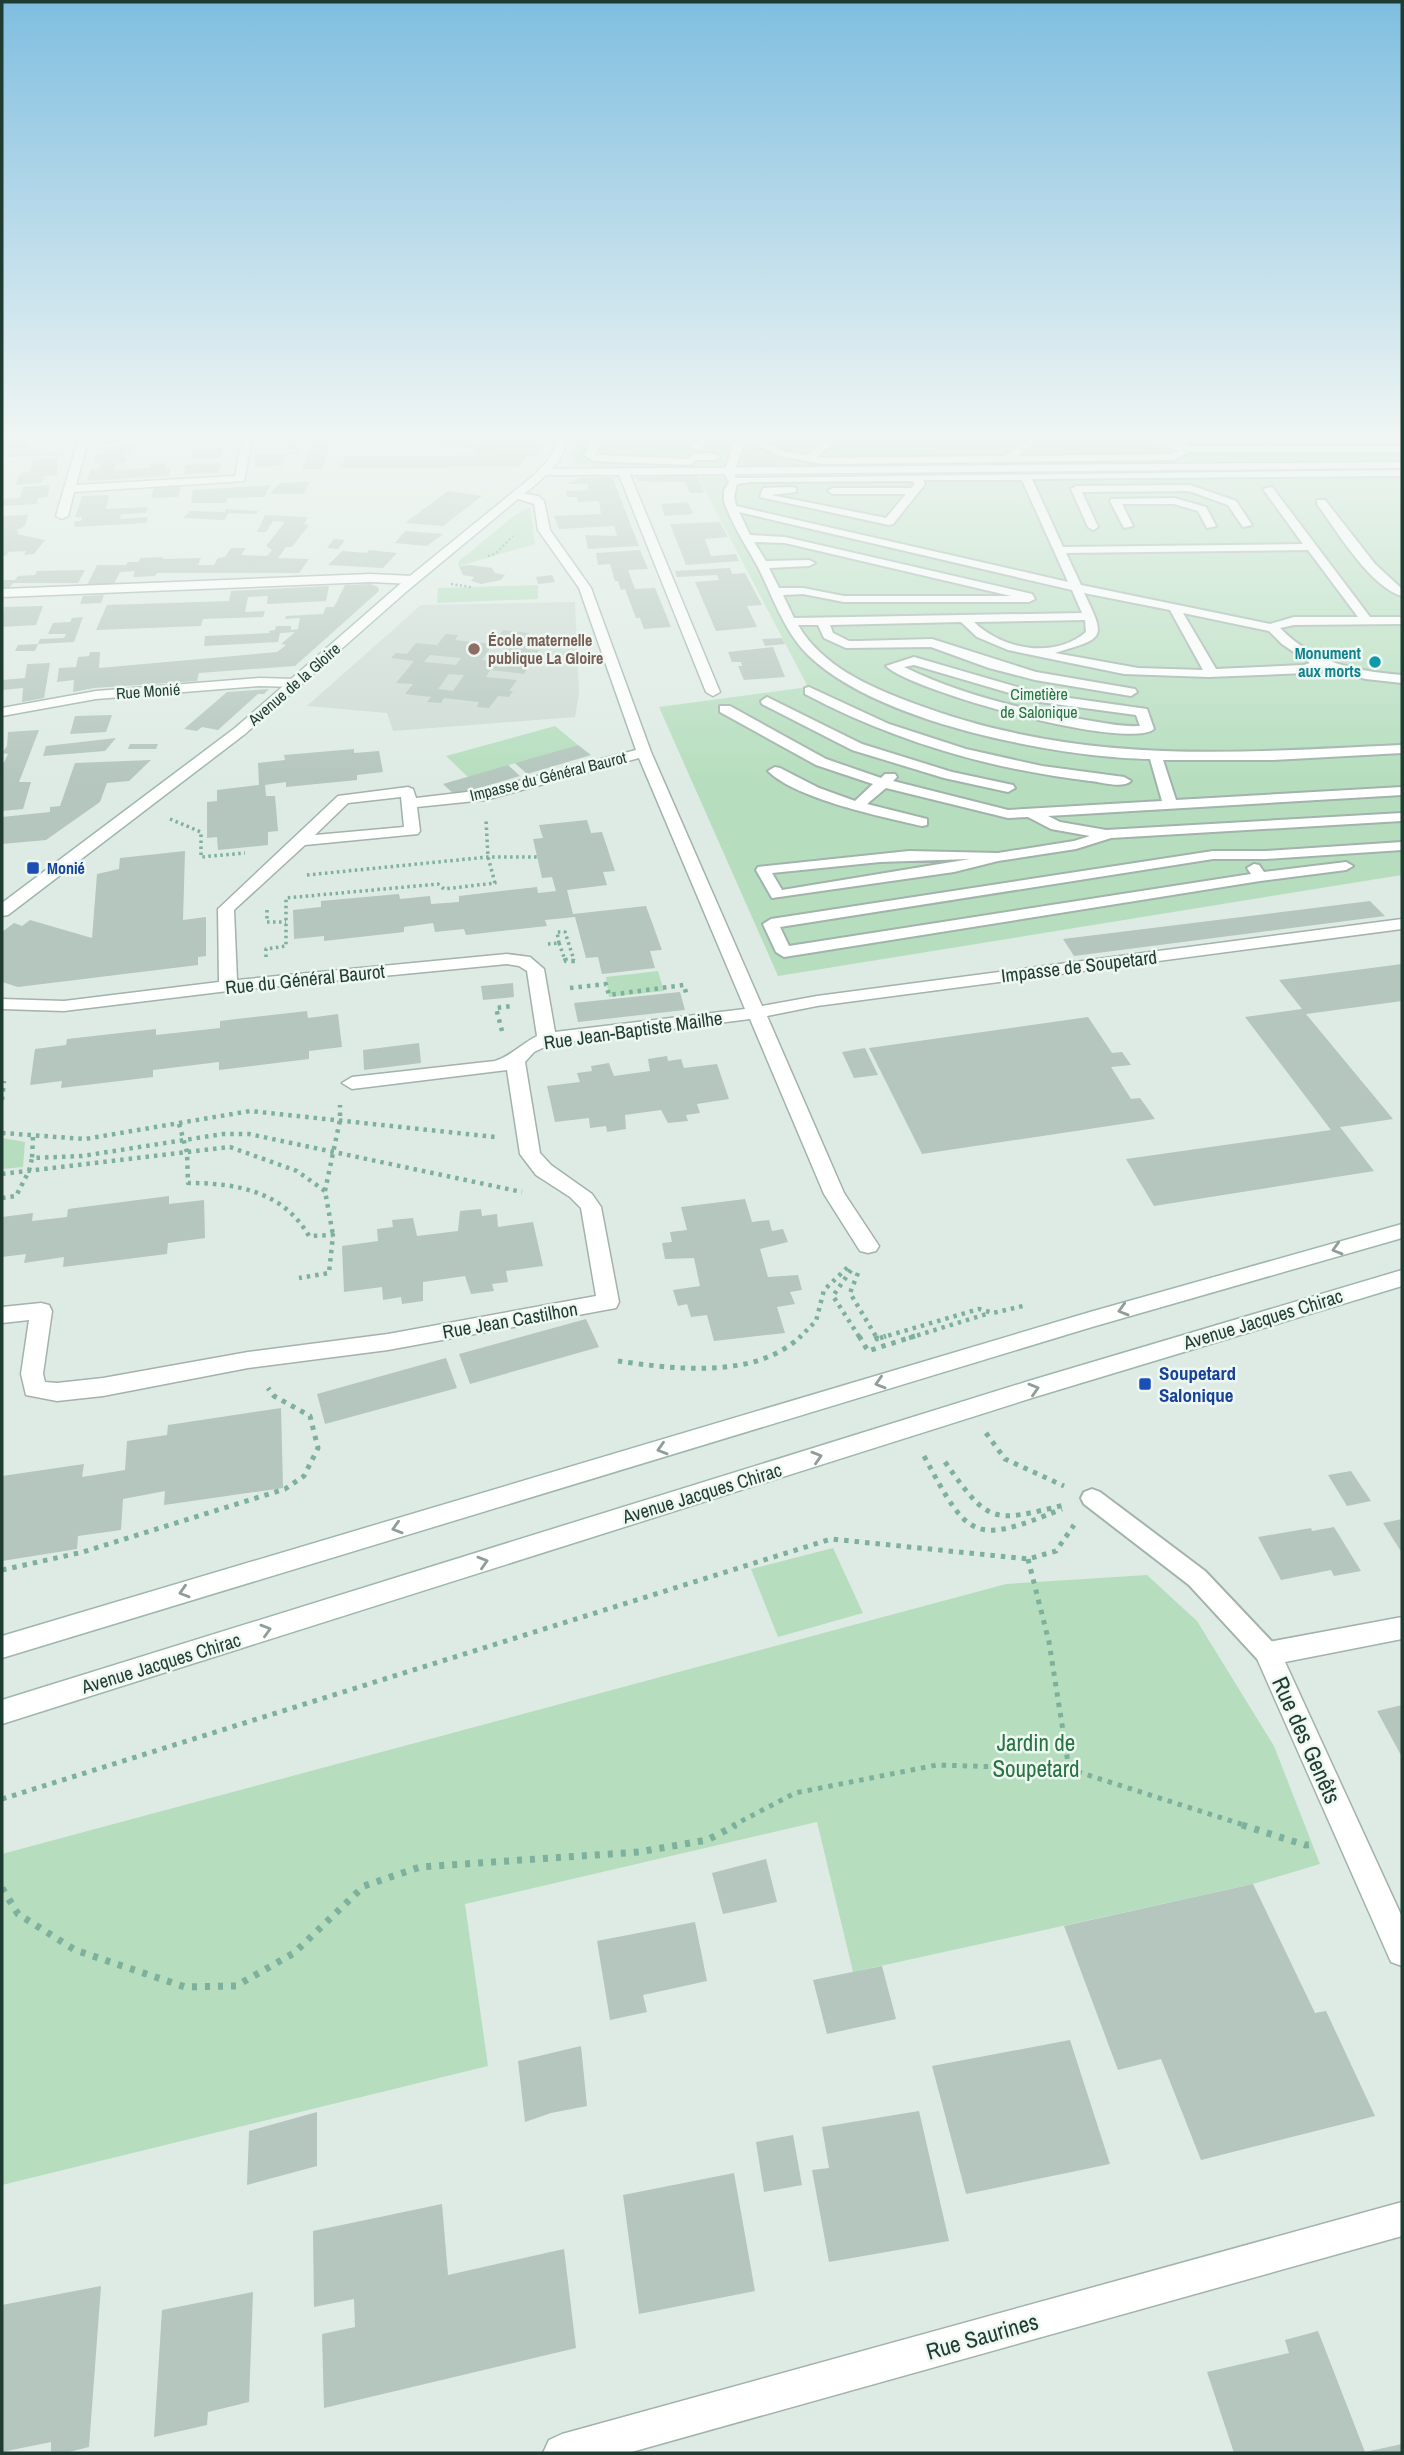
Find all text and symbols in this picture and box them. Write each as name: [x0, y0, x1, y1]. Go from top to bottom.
place label: École maternelle publique La Gloire: [488, 629, 603, 669]
street label: Avenue de la Gloire: [242, 638, 345, 731]
marker: École maternelle publique La Gloire: [466, 641, 482, 657]
place label: Monument aux morts: [1295, 642, 1362, 682]
marker: Monument aux morts: [1367, 654, 1383, 670]
street label: Rue Monié: [115, 678, 181, 704]
park label: Cimetière de Salonique: [1000, 683, 1078, 723]
street label: Impasse du Général Baurot: [467, 746, 629, 806]
place label: Monié: [47, 857, 85, 879]
marker: Monié: [25, 860, 41, 876]
street label: Impasse de Soupetard: [1000, 944, 1158, 988]
street label: Rue du Général Baurot: [224, 958, 387, 1000]
street label: Rue Jean-Baptiste Mailhe: [542, 1005, 724, 1055]
one-way arrow: [1331, 1241, 1343, 1256]
street label: Avenue Jacques Chirac: [1179, 1282, 1346, 1356]
street label: Rue Jean Castilhon: [440, 1295, 580, 1345]
one-way arrow: [1117, 1302, 1129, 1317]
place label: Soupetard Salonique: [1159, 1360, 1236, 1408]
one-way arrow: [874, 1375, 886, 1390]
marker: Soupetard Salonique: [1137, 1376, 1153, 1392]
one-way arrow: [1027, 1382, 1039, 1397]
one-way arrow: [656, 1440, 668, 1455]
one-way arrow: [810, 1451, 822, 1465]
street label: Avenue Jacques Chirac: [618, 1456, 785, 1530]
one-way arrow: [391, 1520, 403, 1535]
one-way arrow: [476, 1556, 488, 1570]
one-way arrow: [179, 1584, 191, 1599]
one-way arrow: [259, 1624, 271, 1639]
street label: Avenue Jacques Chirac: [77, 1626, 244, 1700]
street label: Rue des Genêts: [1265, 1671, 1349, 1809]
park label: Jardin de Soupetard: [992, 1727, 1080, 1784]
street label: Rue Saurines: [922, 2305, 1042, 2367]

